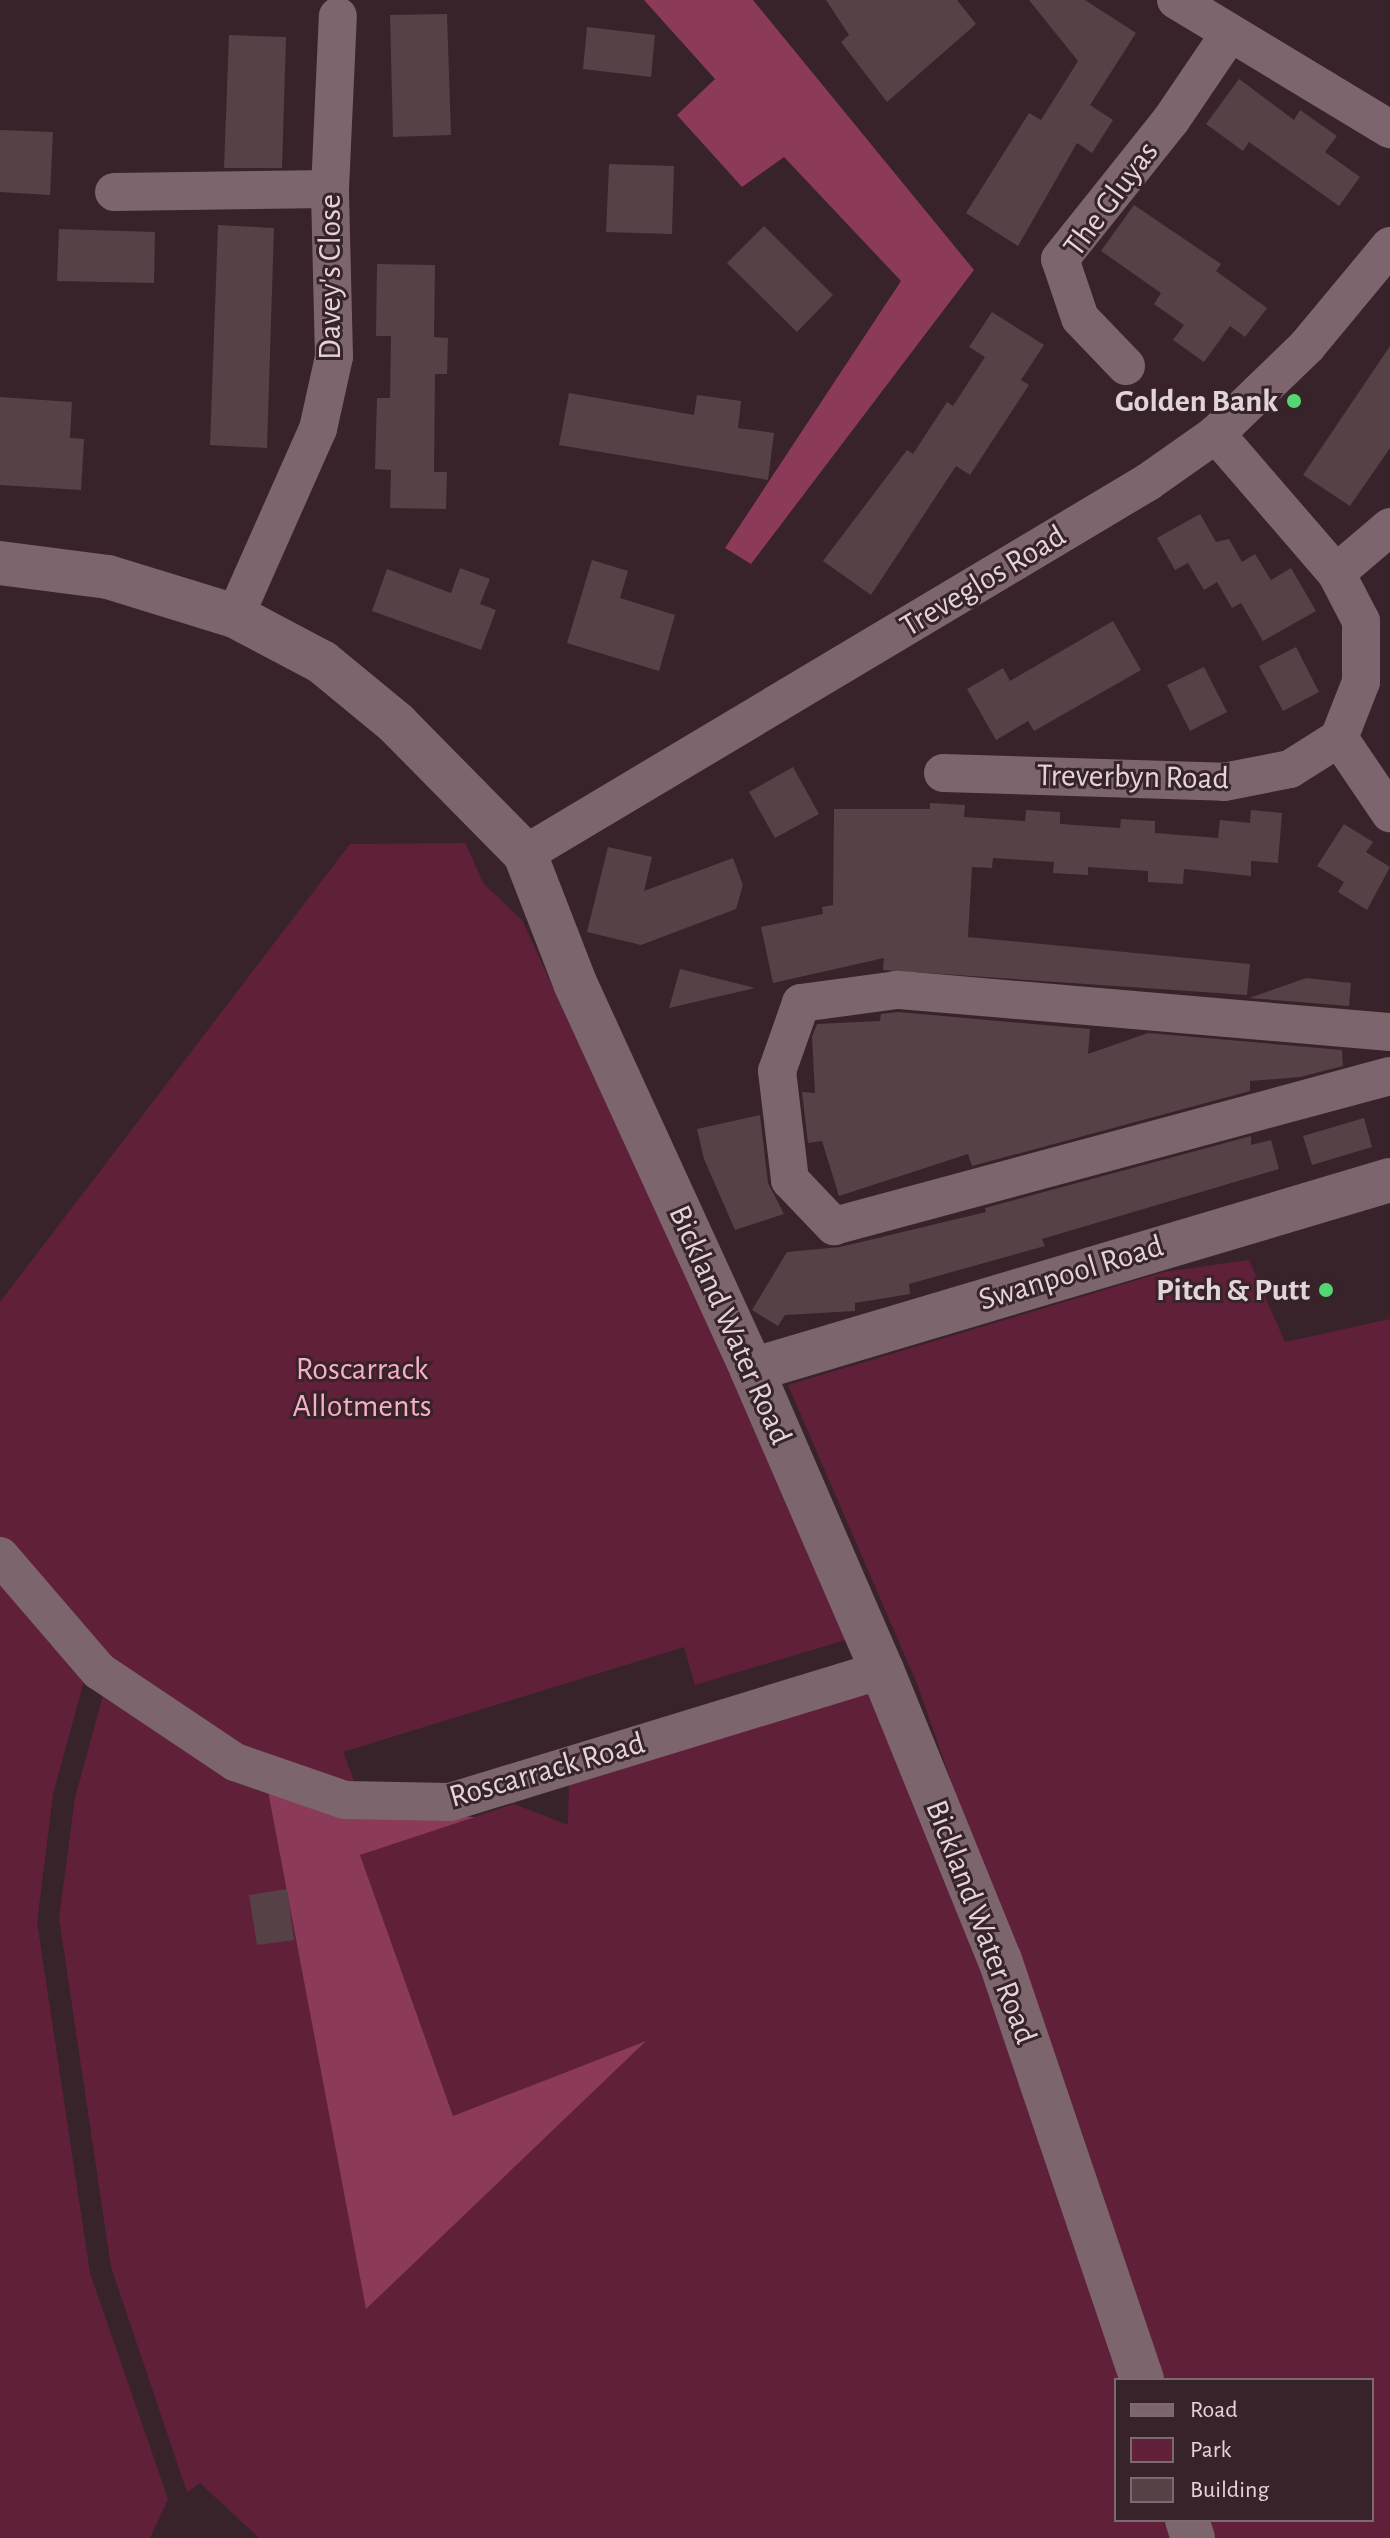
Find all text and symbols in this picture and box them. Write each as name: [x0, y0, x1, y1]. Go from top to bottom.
street label: The Gluyas: [1055, 134, 1167, 264]
street label: Davey's Close: [311, 194, 349, 360]
place label: Golden Bank: [1115, 382, 1278, 420]
marker: Golden Bank: [1285, 392, 1303, 410]
street label: Treveglos Road: [893, 517, 1073, 645]
street label: Treverbyn Road: [1037, 756, 1229, 798]
street label: Bickland Water Road: [660, 1199, 800, 1451]
street label: Swanpool Road: [974, 1227, 1168, 1319]
place label: Pitch & Putt: [1156, 1271, 1310, 1309]
marker: Pitch & Putt: [1317, 1281, 1335, 1299]
park label: Roscarrack Allotments: [292, 1351, 432, 1426]
street label: Roscarrack Road: [445, 1724, 649, 1816]
street label: Bickland Water Road: [917, 1795, 1045, 2049]
legend: [1114, 2378, 1374, 2522]
text: Road: [1190, 2398, 1238, 2422]
text: Park: [1190, 2438, 1231, 2462]
text: Building: [1190, 2478, 1269, 2502]

